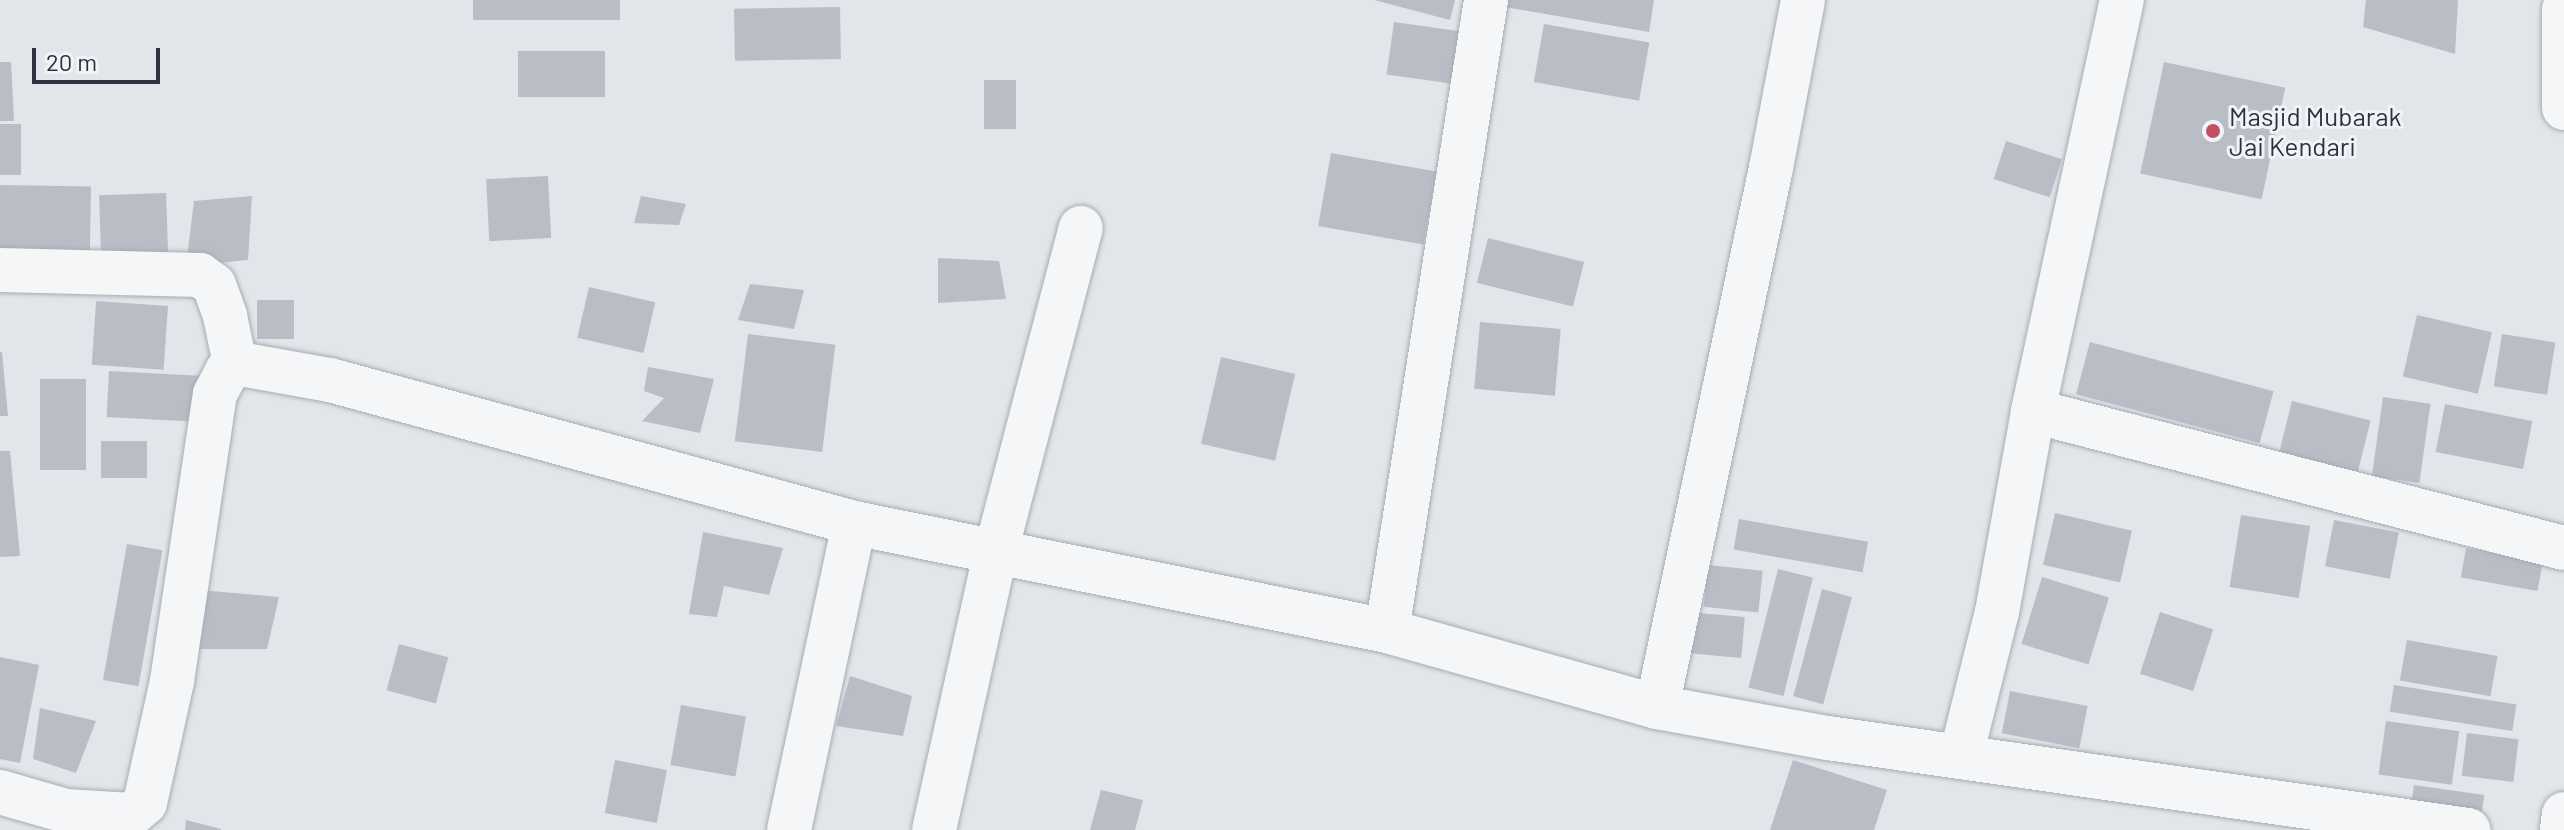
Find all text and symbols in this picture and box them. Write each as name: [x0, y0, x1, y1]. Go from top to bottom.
scale bar: [36, 32, 164, 82]
text: 20 m: [46, 47, 97, 76]
place label: Masjid Mubarak Jai Kendari: [2229, 100, 2402, 162]
marker: Masjid Mubarak Jai Kendari: [2204, 122, 2222, 140]

